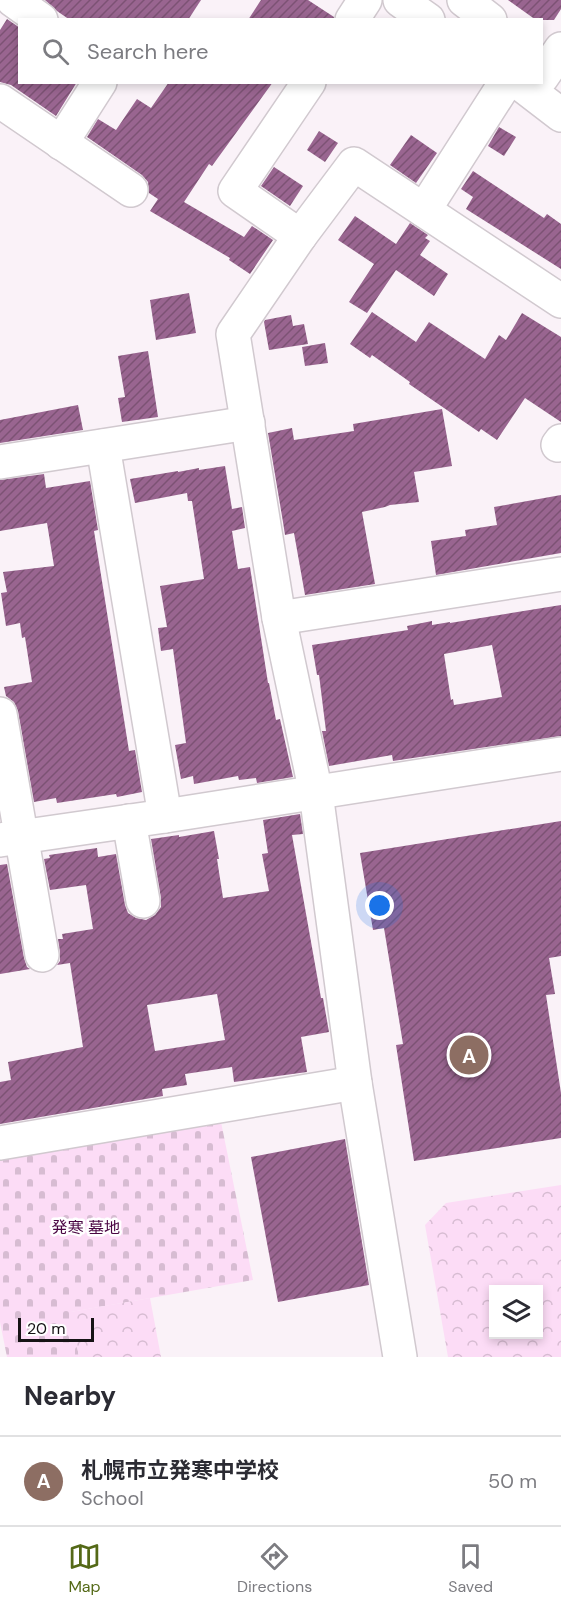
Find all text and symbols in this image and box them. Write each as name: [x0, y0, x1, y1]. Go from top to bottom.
search box: [18, 18, 543, 84]
icon: search: [39, 35, 72, 68]
text: Search here: [87, 37, 208, 66]
your location: [365, 891, 394, 920]
pin: A: [450, 1032, 488, 1078]
park label: 発寒 墓地: [52, 1217, 120, 1238]
map controls: [489, 1285, 543, 1339]
button: layers: [489, 1285, 543, 1339]
scale bar: [18, 1315, 94, 1342]
text: 20 m: [27, 1318, 66, 1339]
text: Nearby: [24, 1379, 116, 1413]
text: 札幌市立発寒中学校: [81, 1456, 279, 1485]
text: A: [36, 1468, 51, 1494]
text: 50 m: [488, 1468, 537, 1494]
text: School: [81, 1485, 144, 1511]
tab: Map: [68, 1540, 101, 1597]
tab: Directions: [237, 1540, 312, 1597]
tab: Saved: [448, 1540, 493, 1597]

